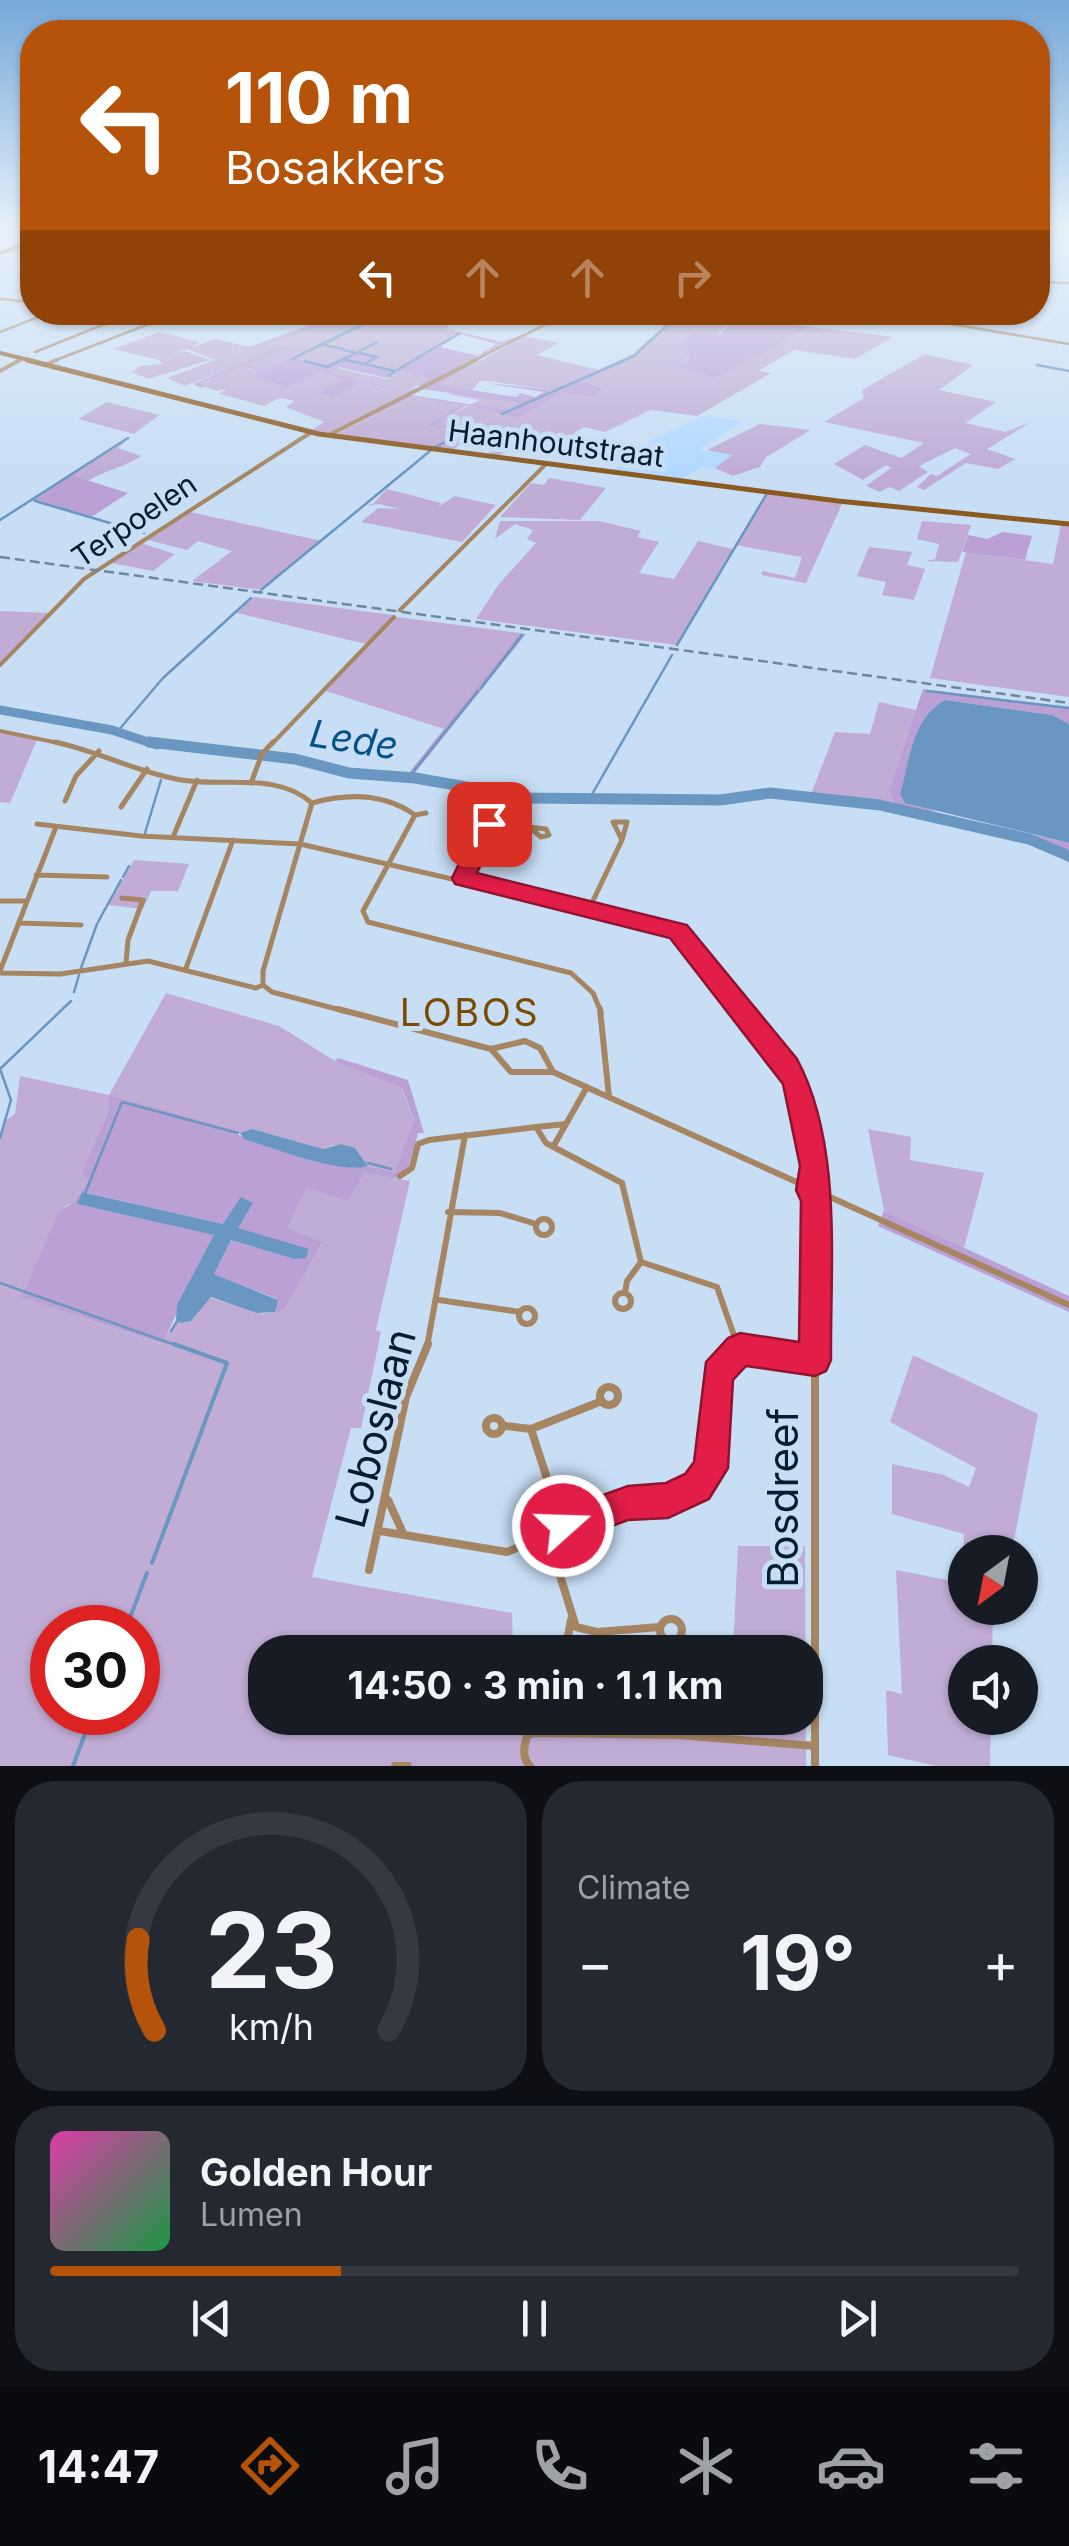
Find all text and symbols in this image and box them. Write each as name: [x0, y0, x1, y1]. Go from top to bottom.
text: 110 m: [225, 55, 413, 140]
icon: left: [60, 60, 190, 190]
text: Bosakkers: [225, 140, 446, 195]
icon: left: [350, 250, 405, 305]
icon: ahead: [455, 250, 510, 305]
icon: ahead: [560, 250, 615, 305]
icon: right: [665, 250, 720, 305]
street label: Haanhoutstraat: [446, 412, 666, 474]
street label: Terpoelen: [65, 465, 203, 575]
water label: Lede: [307, 709, 401, 769]
pin: [447, 782, 532, 867]
icon: arrive: [462, 797, 517, 852]
district label: LOBOS: [400, 989, 540, 1035]
street label: Loboslaan: [324, 1323, 426, 1533]
street label: Bosdreef: [757, 1408, 808, 1588]
position arrow: [511, 1474, 615, 1578]
north arrow: [948, 1535, 1038, 1625]
map controls: [948, 1535, 1038, 1735]
speed limit sign: 30: [30, 1605, 160, 1735]
button: sound: [948, 1645, 1038, 1735]
text: 14:50 · 3 min · 1.1 km: [348, 1662, 723, 1708]
text: Climate: [577, 1868, 691, 1907]
text: 23: [205, 1887, 337, 2013]
text: 19°: [740, 1917, 856, 2008]
text: −: [577, 1930, 613, 1996]
text: +: [983, 1930, 1019, 1996]
text: km/h: [229, 2005, 313, 2049]
text: Golden Hour: [200, 2149, 432, 2195]
text: Lumen: [200, 2195, 303, 2234]
icon: previous: [184, 2291, 239, 2346]
icon: pause: [507, 2291, 562, 2346]
icon: next: [830, 2291, 885, 2346]
icon: directions: [235, 2431, 305, 2501]
icon: music: [380, 2431, 450, 2501]
icon: phone: [525, 2431, 595, 2501]
icon: climate: [671, 2431, 741, 2501]
icon: car: [816, 2431, 886, 2501]
icon: filters: [961, 2431, 1031, 2501]
text: 14:47: [38, 2439, 159, 2494]

